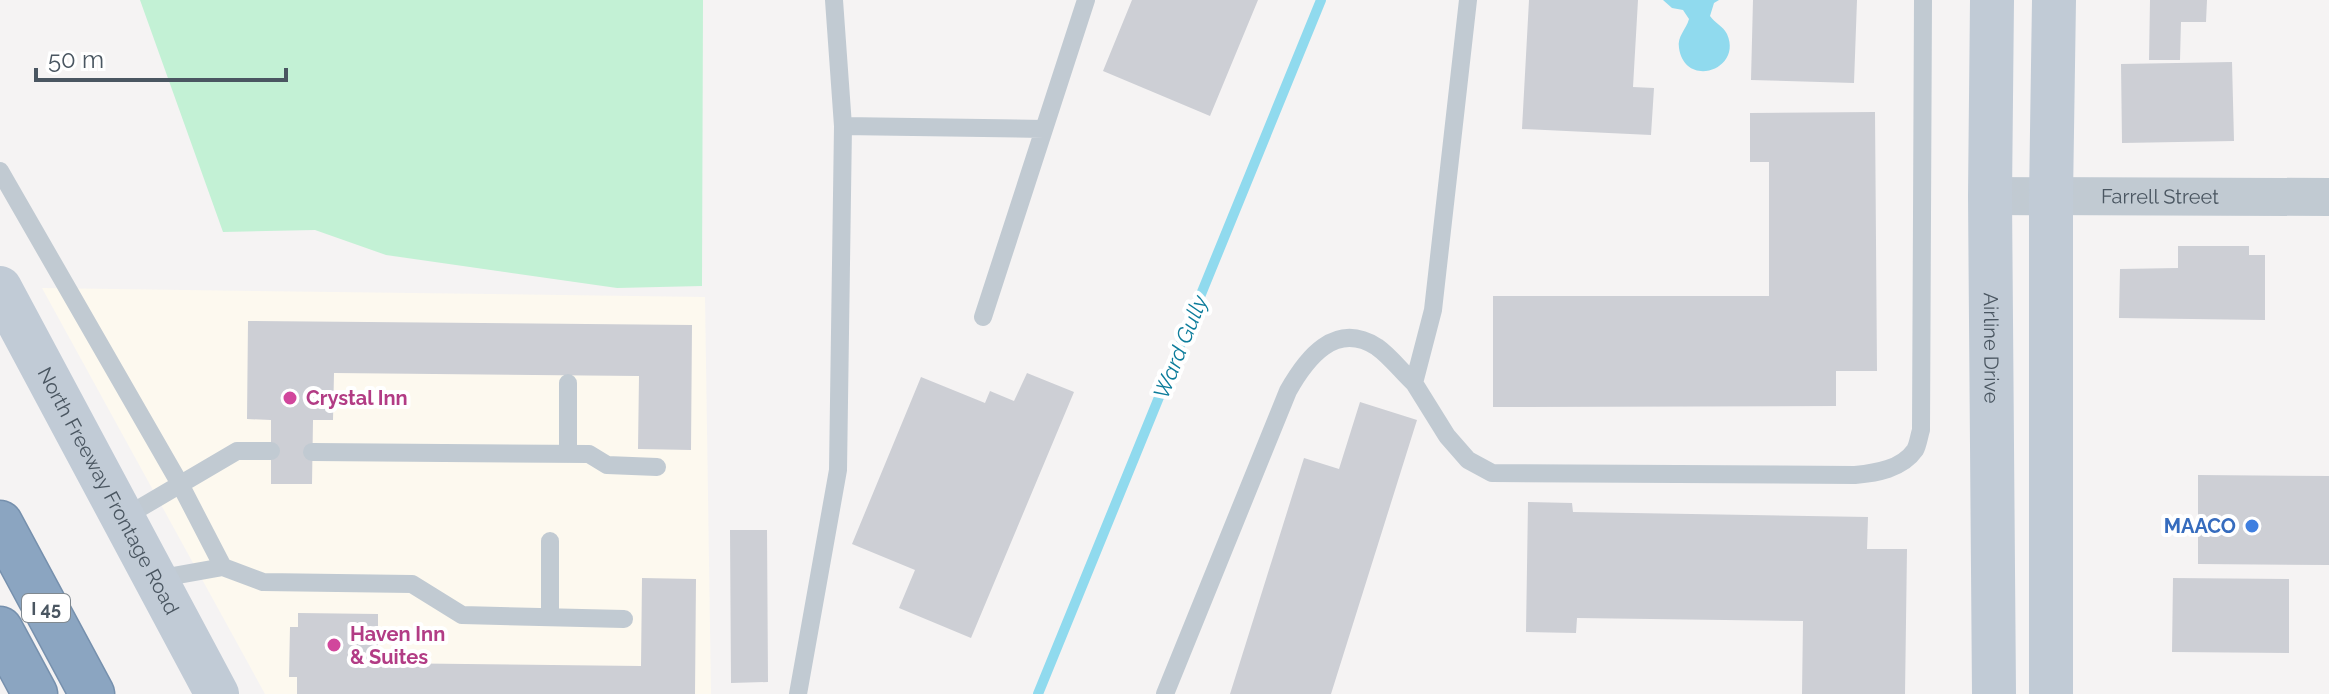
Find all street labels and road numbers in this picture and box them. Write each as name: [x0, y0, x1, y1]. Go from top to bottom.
street label: Farrell Street: [2101, 184, 2219, 209]
street label: Airline Drive: [1979, 292, 2004, 404]
street label: North Freeway Frontage Road: [33, 363, 184, 619]
road number: I 45: [22, 594, 70, 622]

